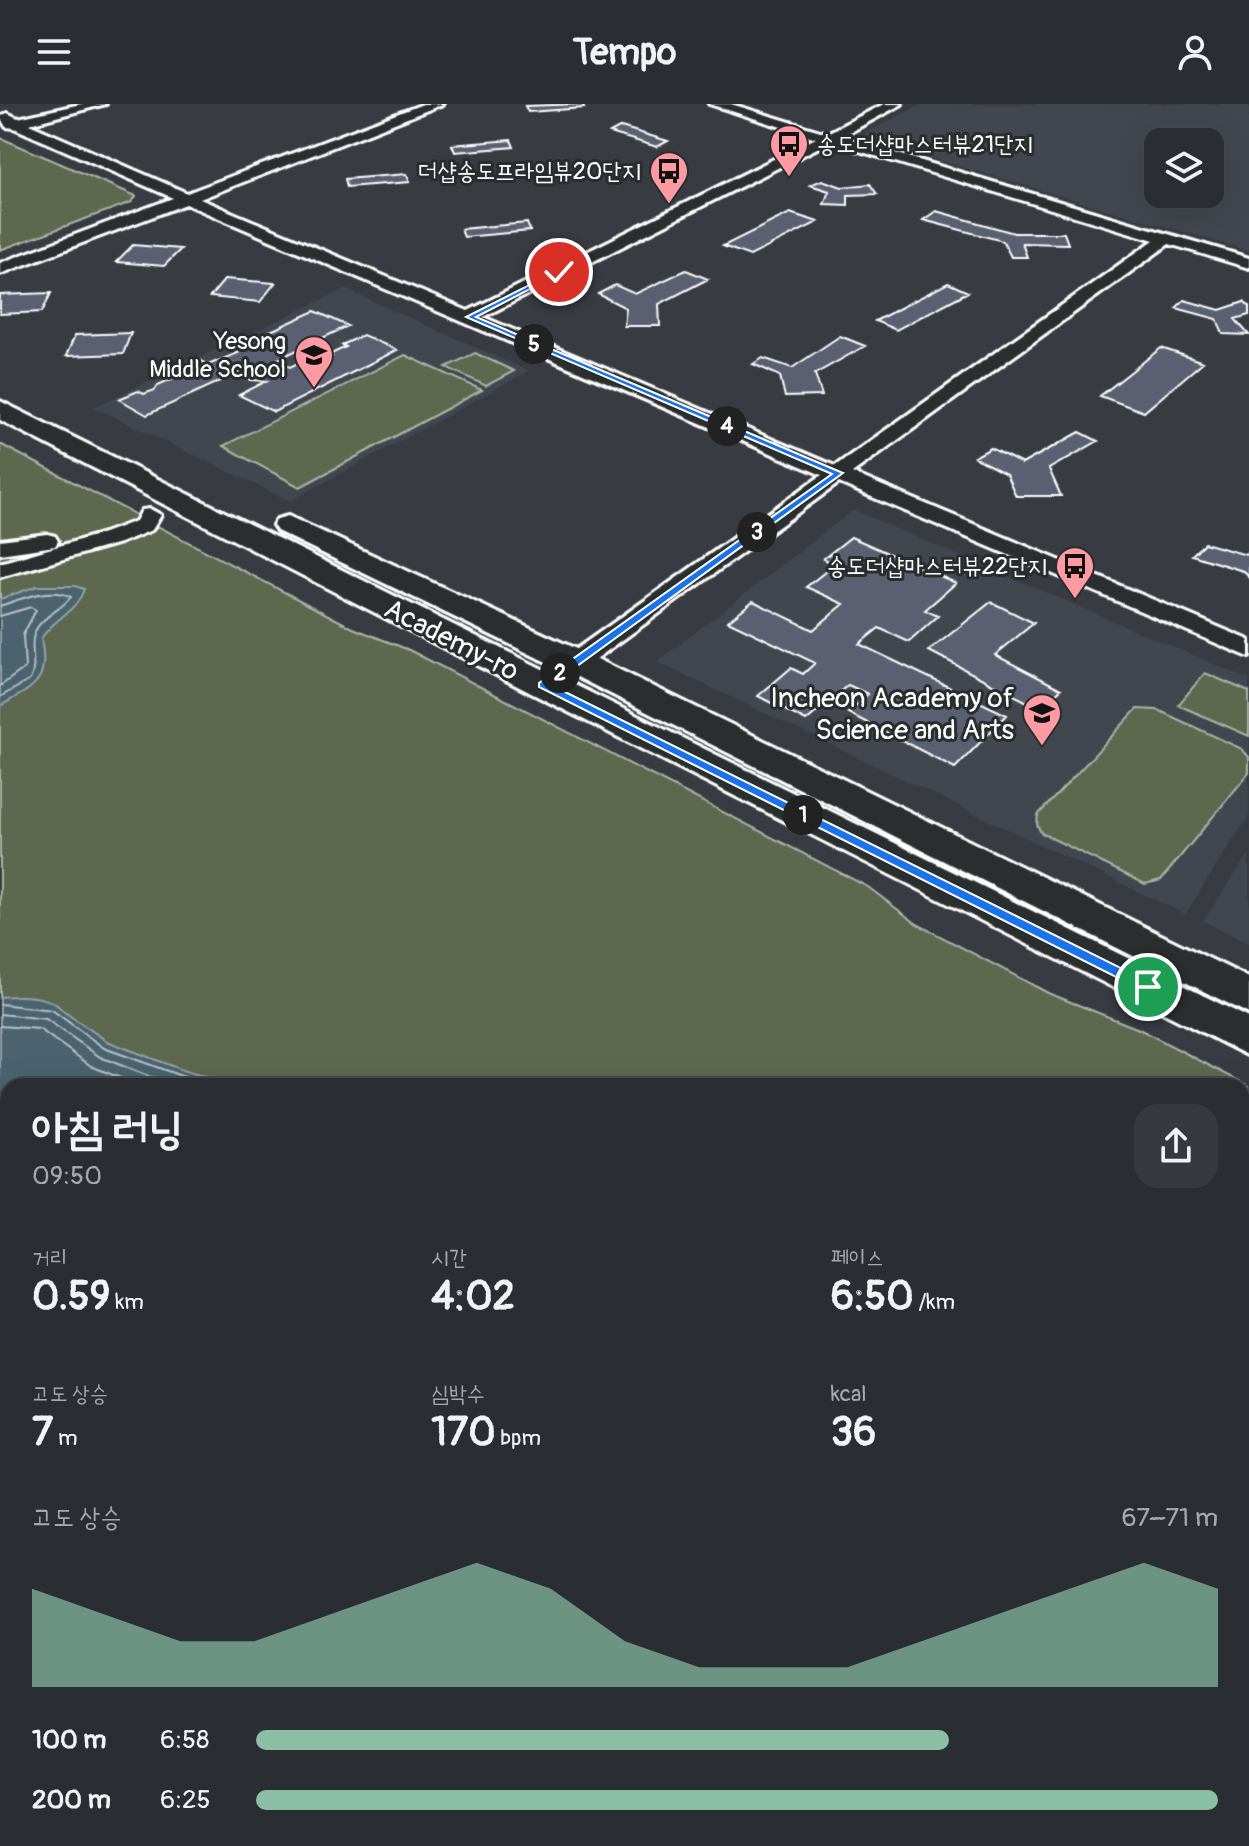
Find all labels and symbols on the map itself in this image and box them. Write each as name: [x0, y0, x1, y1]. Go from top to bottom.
bus stop icon: 송도더샵마스터뷰21단지: [768, 123, 810, 178]
place label: 송도더샵마스터뷰21단지: [817, 130, 1033, 159]
bus stop icon: 더샵송도프라임뷰20단지: [648, 150, 690, 205]
place label: 더샵송도프라임뷰20단지: [418, 157, 641, 186]
pin: [525, 238, 593, 306]
pin: 5: [514, 324, 554, 364]
place label: Yesong Middle School: [149, 327, 286, 384]
school or university icon: Yesong Middle School: [293, 334, 335, 389]
pin: 4: [707, 406, 747, 446]
pin: 3: [737, 512, 777, 552]
bus stop icon: 송도더샵마스터뷰22단지: [1054, 545, 1096, 600]
place label: 송도더샵마스터뷰22단지: [827, 552, 1047, 581]
street label: Academy-ro: [378, 592, 524, 689]
pin: 2: [540, 653, 580, 693]
place label: Incheon Academy of Science and Arts: [770, 681, 1014, 748]
school or university icon: Incheon Academy of Science and Arts: [1021, 692, 1063, 747]
pin: 1: [783, 795, 823, 835]
pin: [1114, 953, 1182, 1021]

